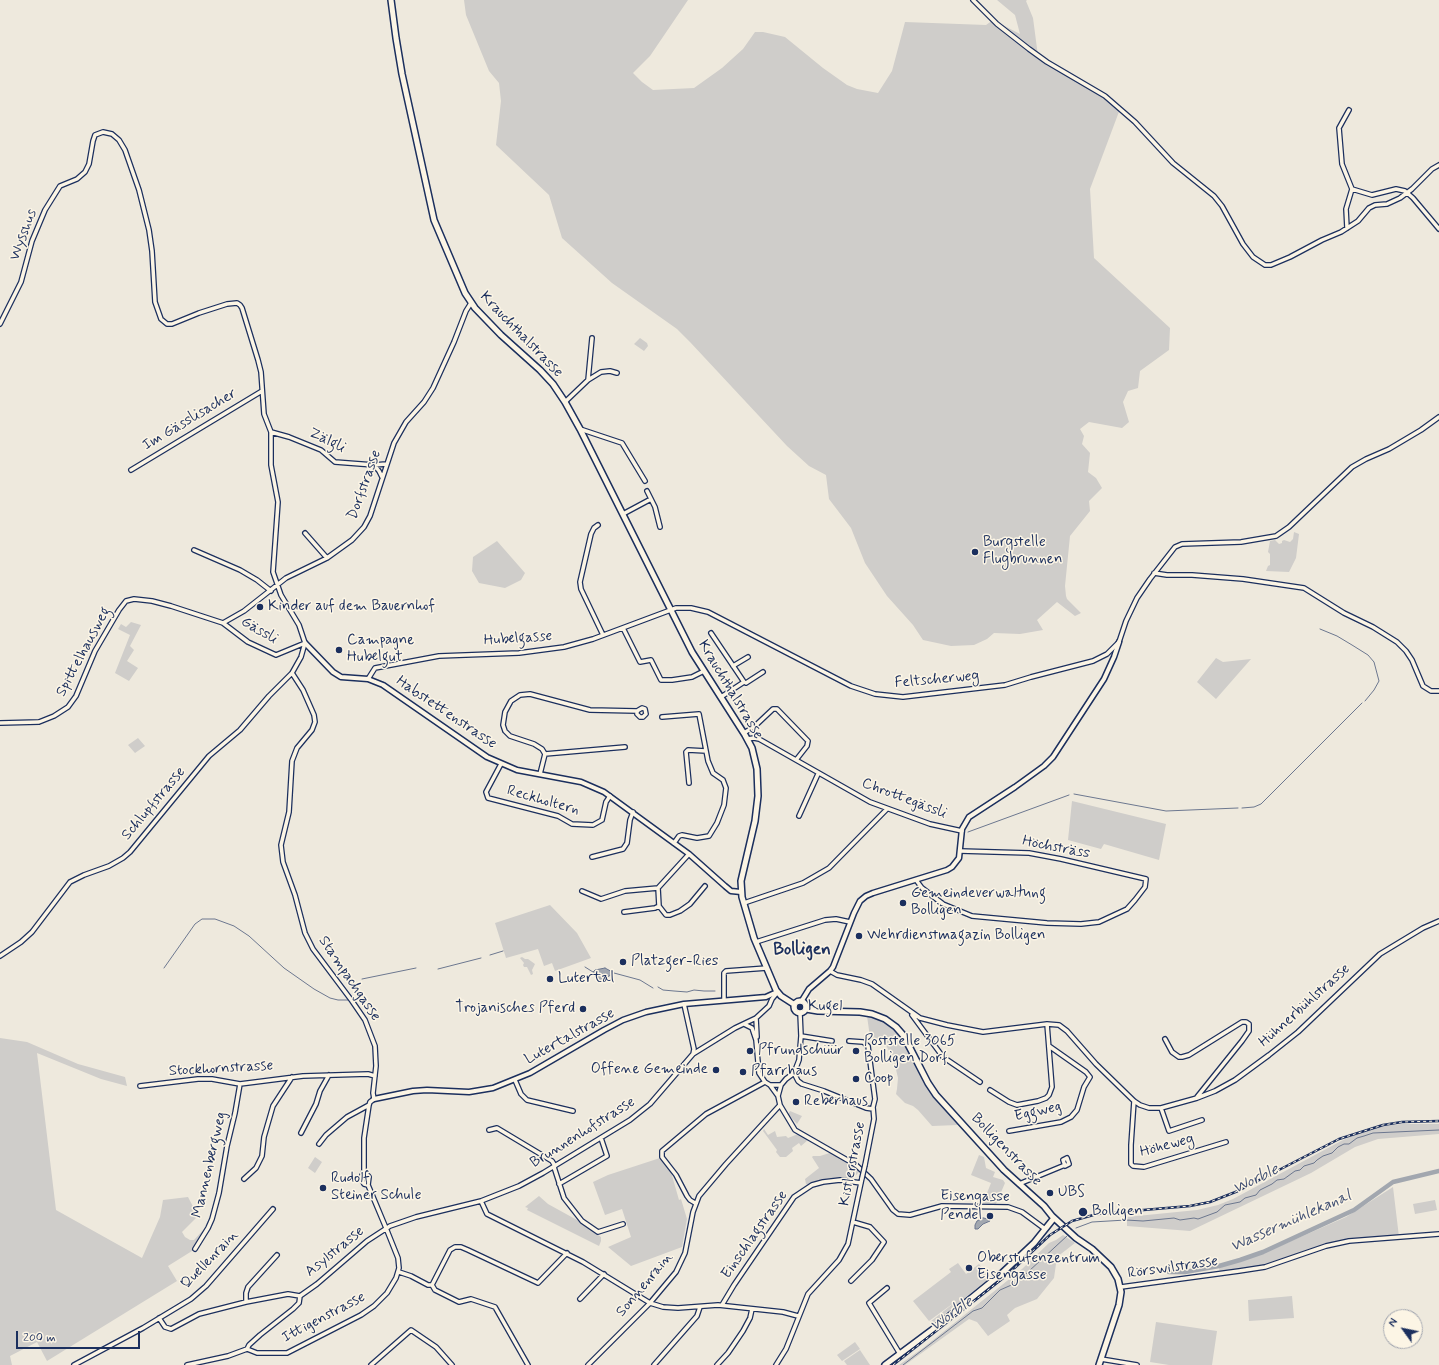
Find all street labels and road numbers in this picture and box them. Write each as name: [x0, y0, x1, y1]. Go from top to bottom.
street label: Wysshus: [6, 207, 42, 263]
street label: Krauchthalstrasse: [476, 288, 566, 382]
street label: Im Gässlisacher: [140, 385, 240, 455]
street label: Zälgli: [306, 424, 348, 458]
street label: Dorfstrasse: [344, 448, 386, 522]
street label: Spittelhausweg: [53, 604, 115, 700]
street label: Gässli: [237, 613, 281, 649]
street label: Hubelgasse: [483, 628, 553, 650]
street label: Krauchthalstrasse: [693, 637, 767, 743]
street label: Feltscherweg: [894, 667, 980, 693]
street label: Habstettenstrasse: [392, 673, 500, 753]
street label: Schlupfstrasse: [118, 764, 190, 844]
street label: Chrottegässli: [859, 775, 949, 823]
street label: Reckholtern: [505, 782, 581, 820]
street label: Höchsträss: [1021, 833, 1091, 863]
street label: Stampachgasse: [314, 933, 384, 1025]
street label: Hühnerbühlstrasse: [1256, 960, 1354, 1052]
street label: Lutertalstrasse: [522, 1005, 618, 1069]
street label: Stockhornstrasse: [168, 1057, 274, 1081]
street label: Brunnenhofstrasse: [527, 1094, 639, 1172]
street label: Eggweg: [1013, 1098, 1063, 1126]
street label: Mannenbergweg: [189, 1110, 231, 1220]
street label: Bolligenstrasse: [967, 1110, 1045, 1190]
street label: Kistlerstrasse: [836, 1120, 870, 1208]
street label: Höheweg: [1138, 1130, 1196, 1162]
street label: Einschlagstrasse: [718, 1187, 792, 1283]
street label: Eisengasse: [940, 1187, 1010, 1207]
street label: Asylstrasse: [302, 1223, 368, 1281]
street label: Quellenrain: [177, 1227, 243, 1293]
street label: Sonnenrain: [613, 1249, 677, 1321]
street label: Rörswilstrasse: [1127, 1253, 1219, 1283]
street label: Ittigenstrasse: [279, 1289, 369, 1347]

